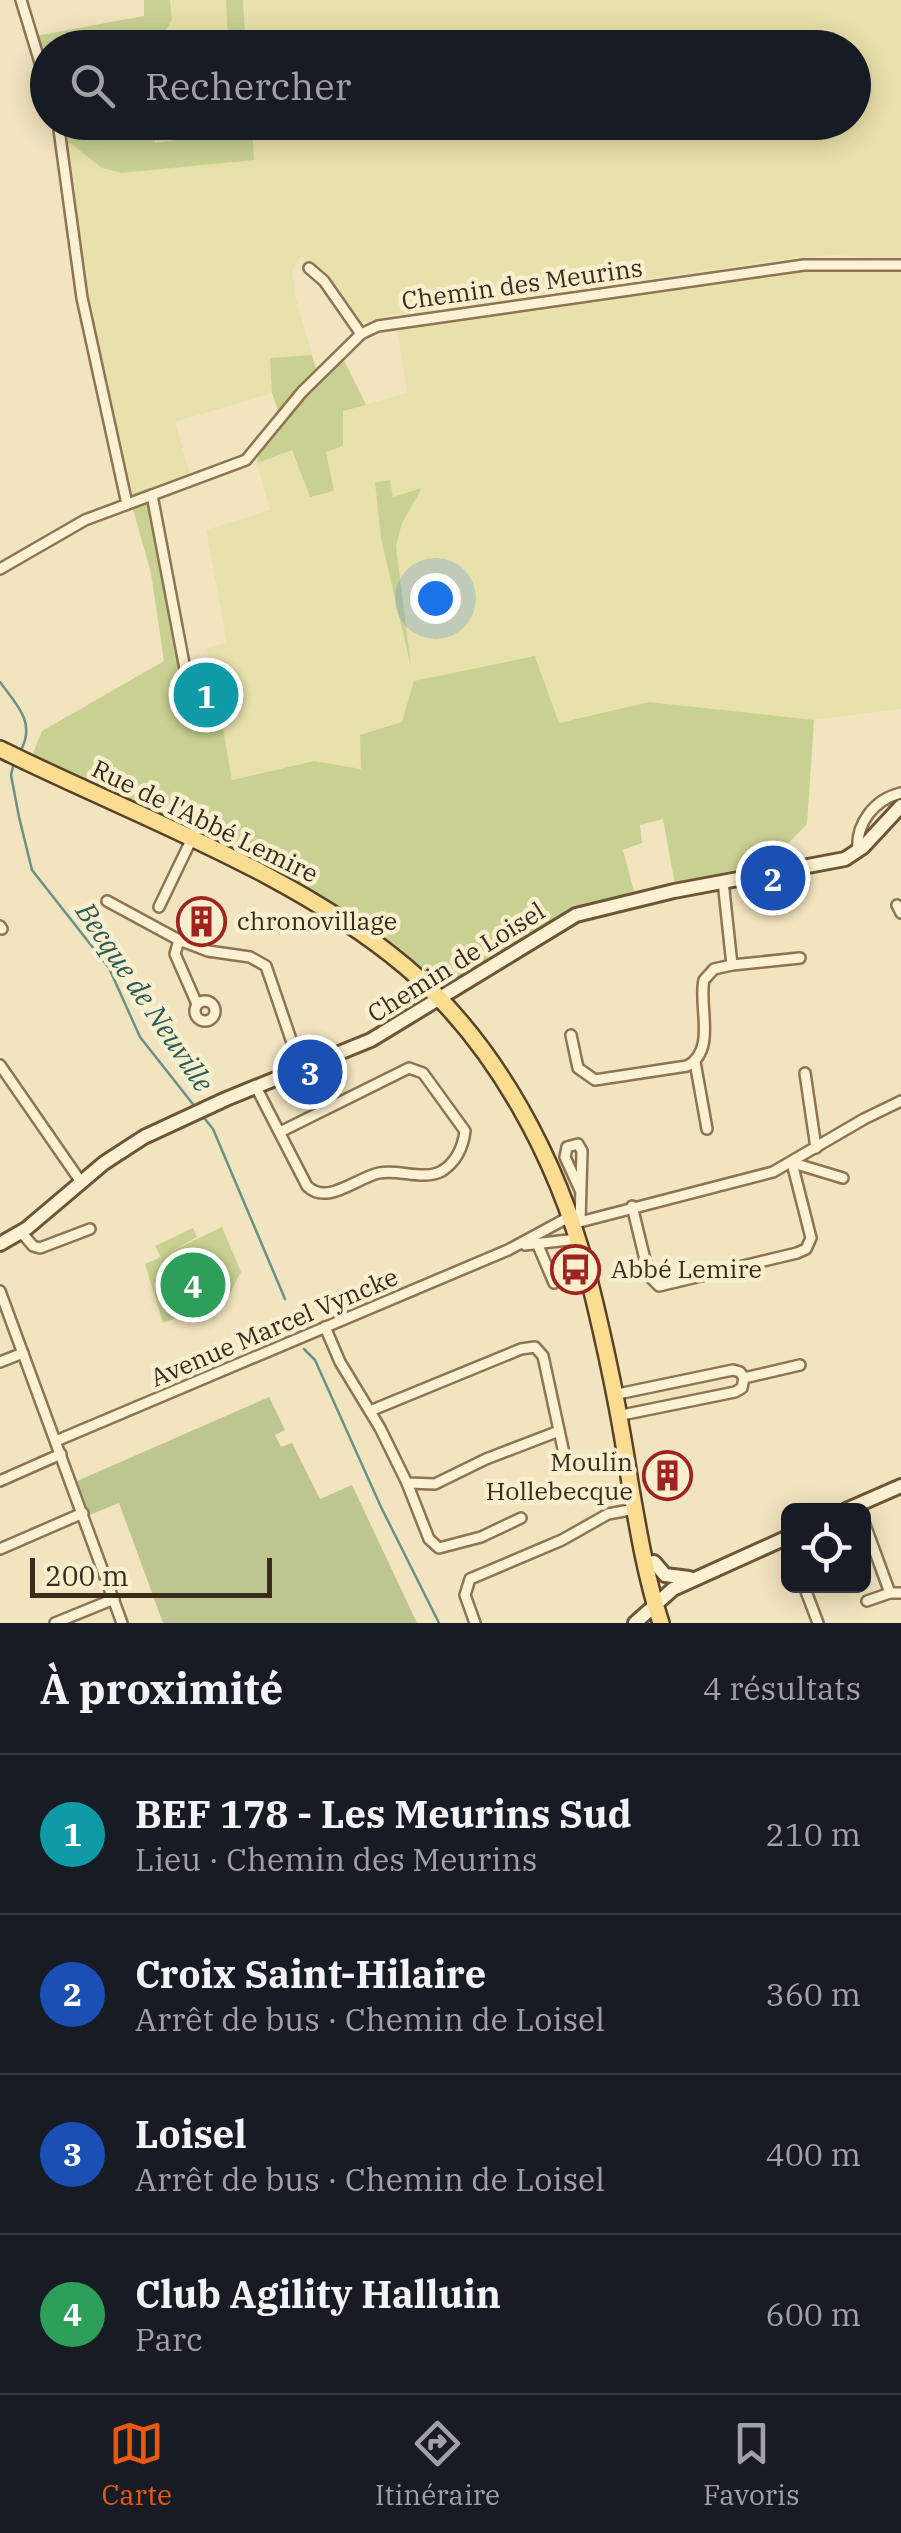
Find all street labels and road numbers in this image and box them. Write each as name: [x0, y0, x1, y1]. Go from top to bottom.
street label: Chemin des Meurins: [399, 250, 645, 317]
street label: Rue de l'Abbé Lemire: [87, 751, 324, 890]
street label: Chemin de Loisel: [361, 894, 551, 1029]
street label: Avenue Marcel Vyncke: [145, 1259, 403, 1394]

